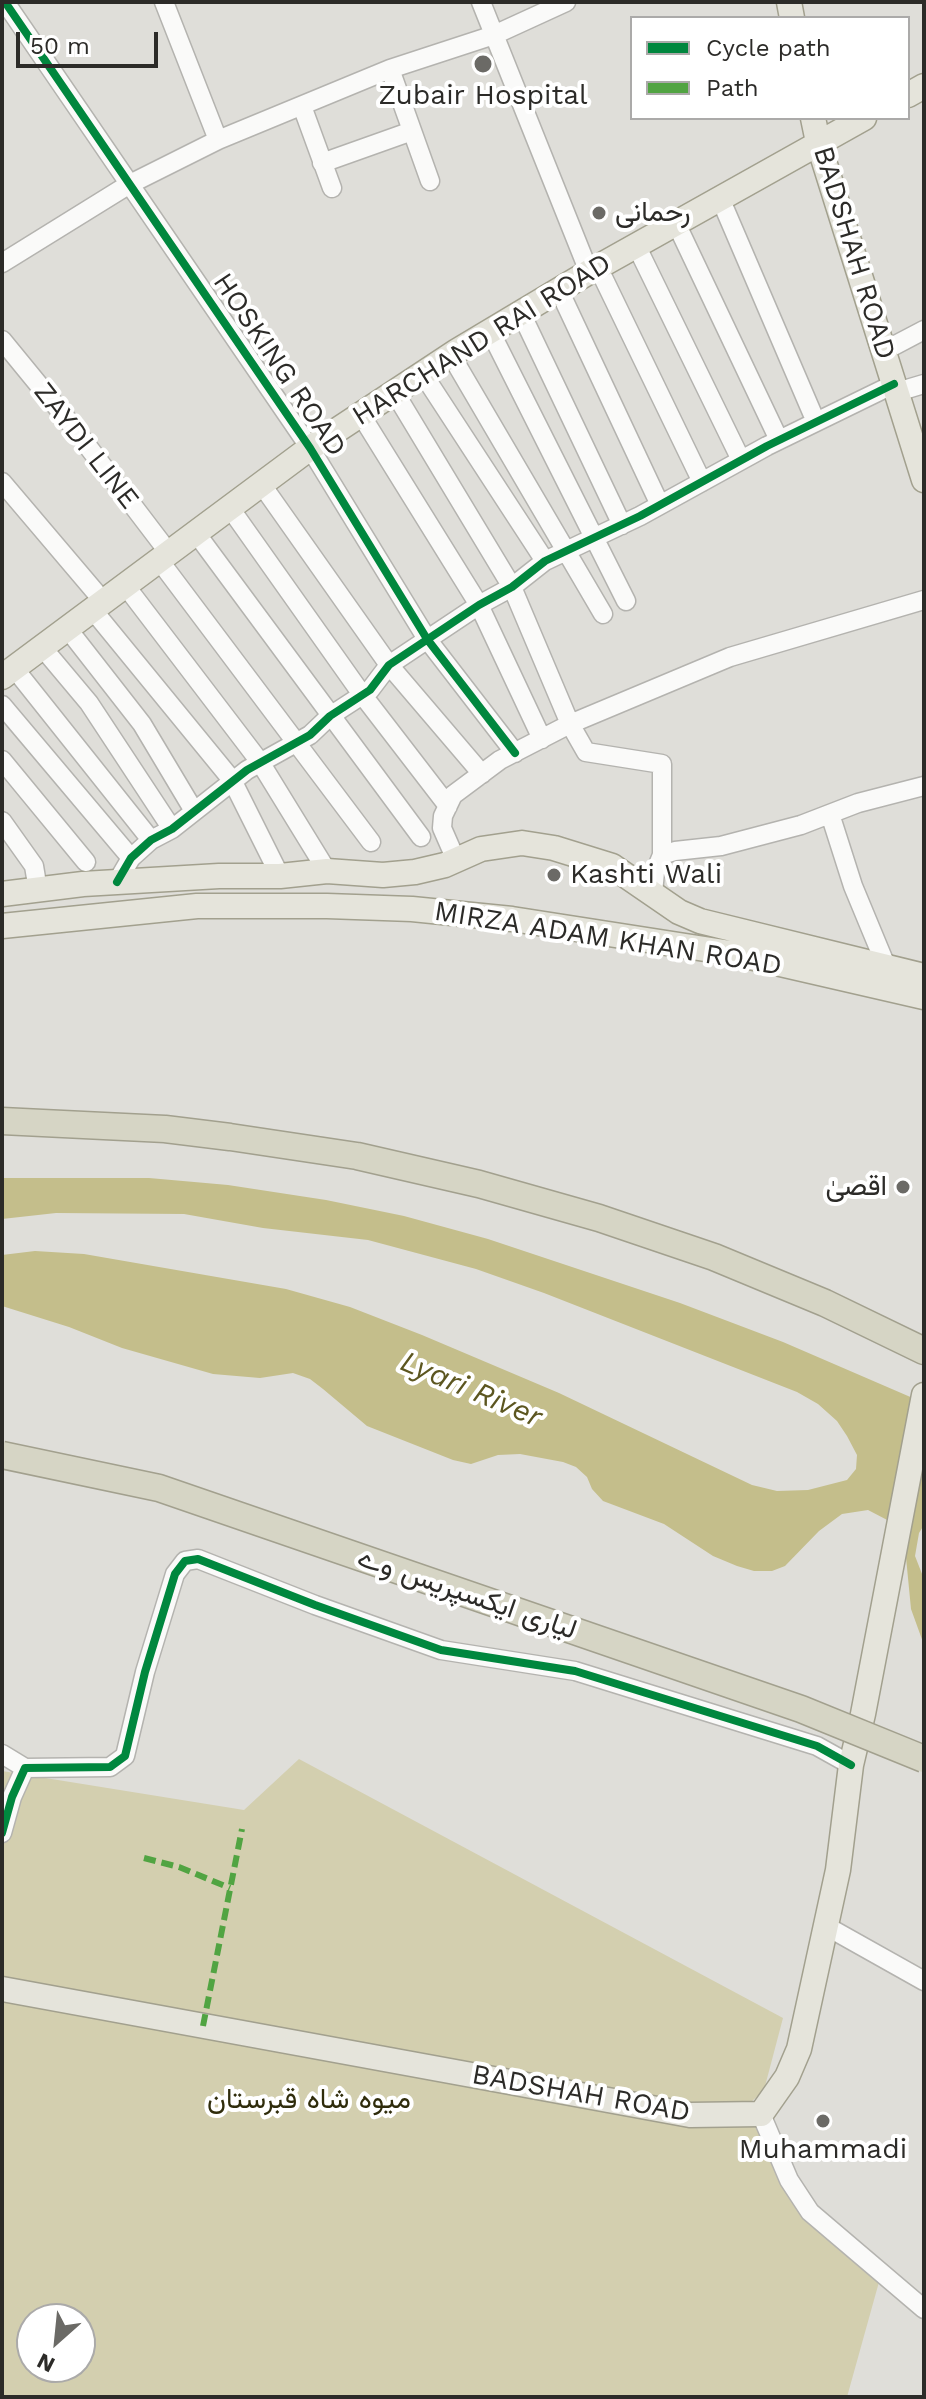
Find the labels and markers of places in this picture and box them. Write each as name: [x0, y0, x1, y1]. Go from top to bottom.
marker: Zubair Hospital: [472, 53, 494, 75]
place label: Zubair Hospital: [378, 79, 588, 113]
place label: رحمانی: [615, 196, 691, 230]
marker: رحمانی: [590, 204, 608, 222]
place label: Kashti Wali: [570, 858, 722, 892]
marker: Kashti Wali: [545, 866, 563, 884]
place label: اقصیٰ: [825, 1170, 887, 1204]
marker: اقصیٰ: [894, 1178, 912, 1196]
marker: Muhammadi: [814, 2112, 832, 2130]
place label: Muhammadi: [739, 2133, 907, 2167]

